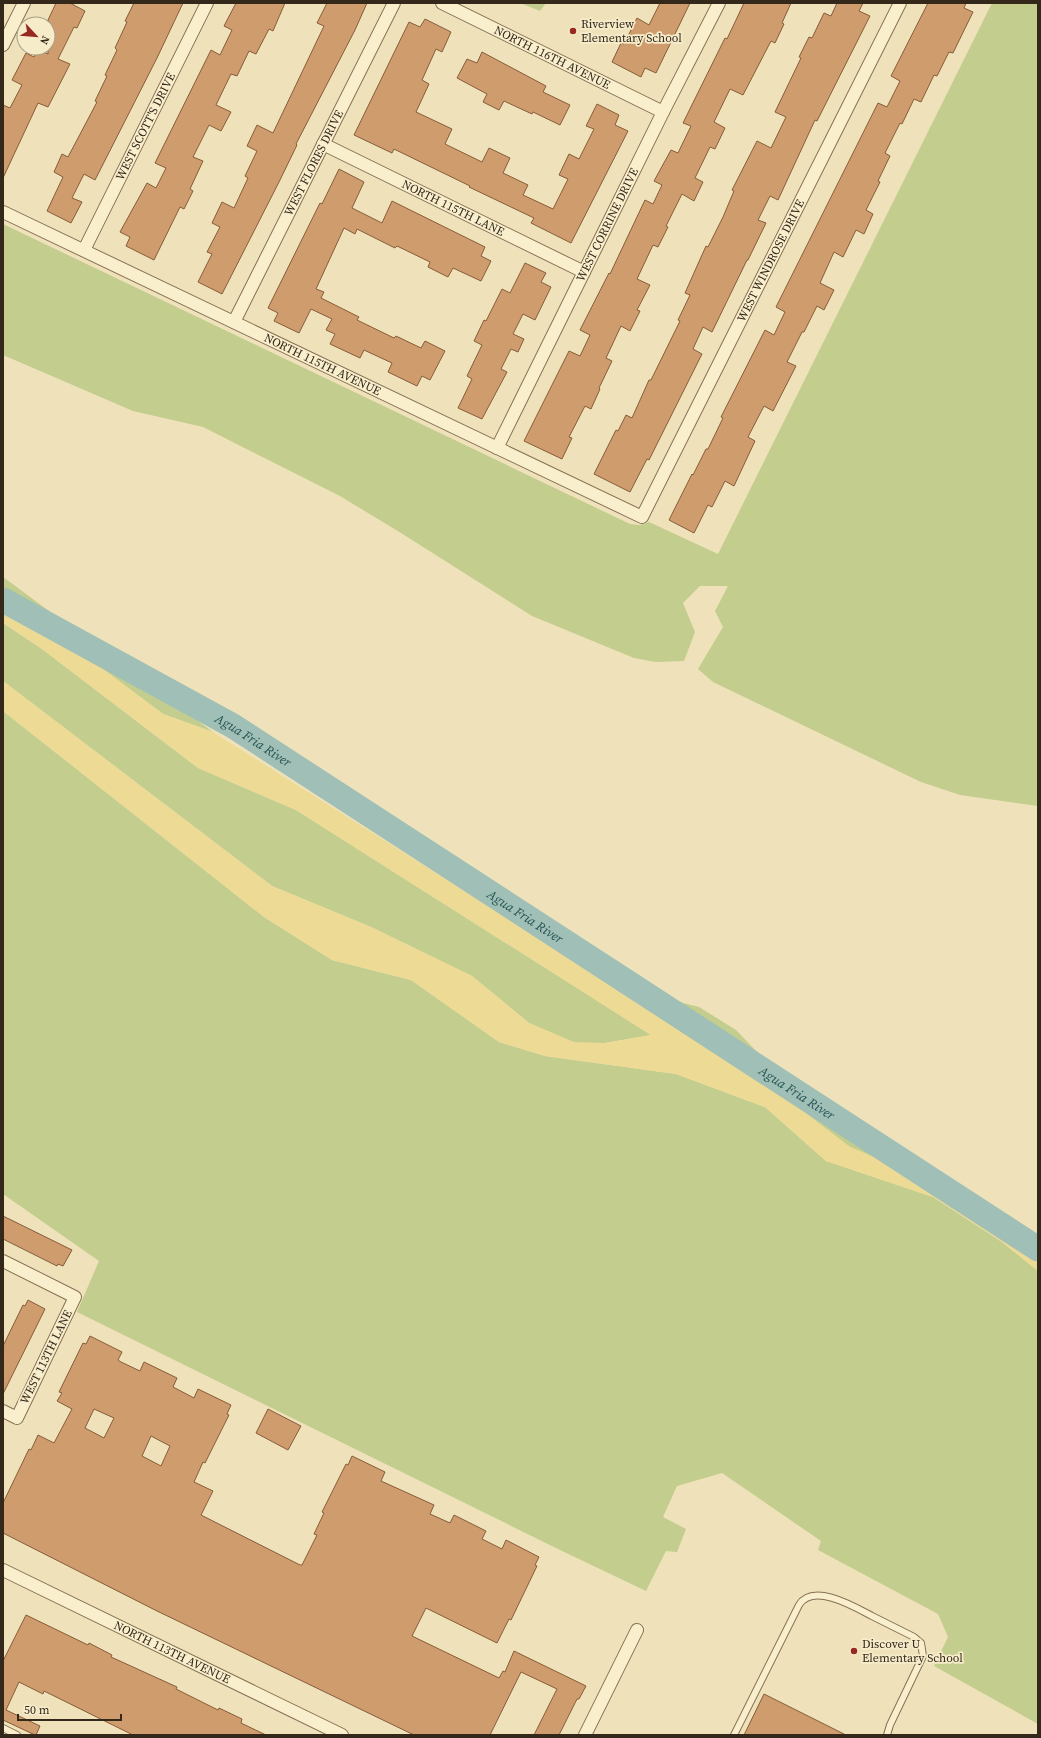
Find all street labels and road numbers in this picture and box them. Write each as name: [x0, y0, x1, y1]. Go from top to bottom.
street label: NORTH 116TH AVENUE: [492, 22, 613, 93]
street label: WEST SCOTT'S DRIVE: [112, 70, 179, 183]
street label: WEST FLORES DRIVE: [281, 107, 347, 219]
street label: WEST CORRINE DRIVE: [572, 165, 642, 284]
street label: NORTH 115TH LANE: [399, 176, 507, 240]
street label: WEST WINDROSE DRIVE: [733, 197, 808, 325]
street label: NORTH 115TH AVENUE: [261, 330, 384, 399]
street label: WEST 113TH LANE: [16, 1307, 76, 1407]
street label: NORTH 113TH AVENUE: [111, 1617, 233, 1687]

